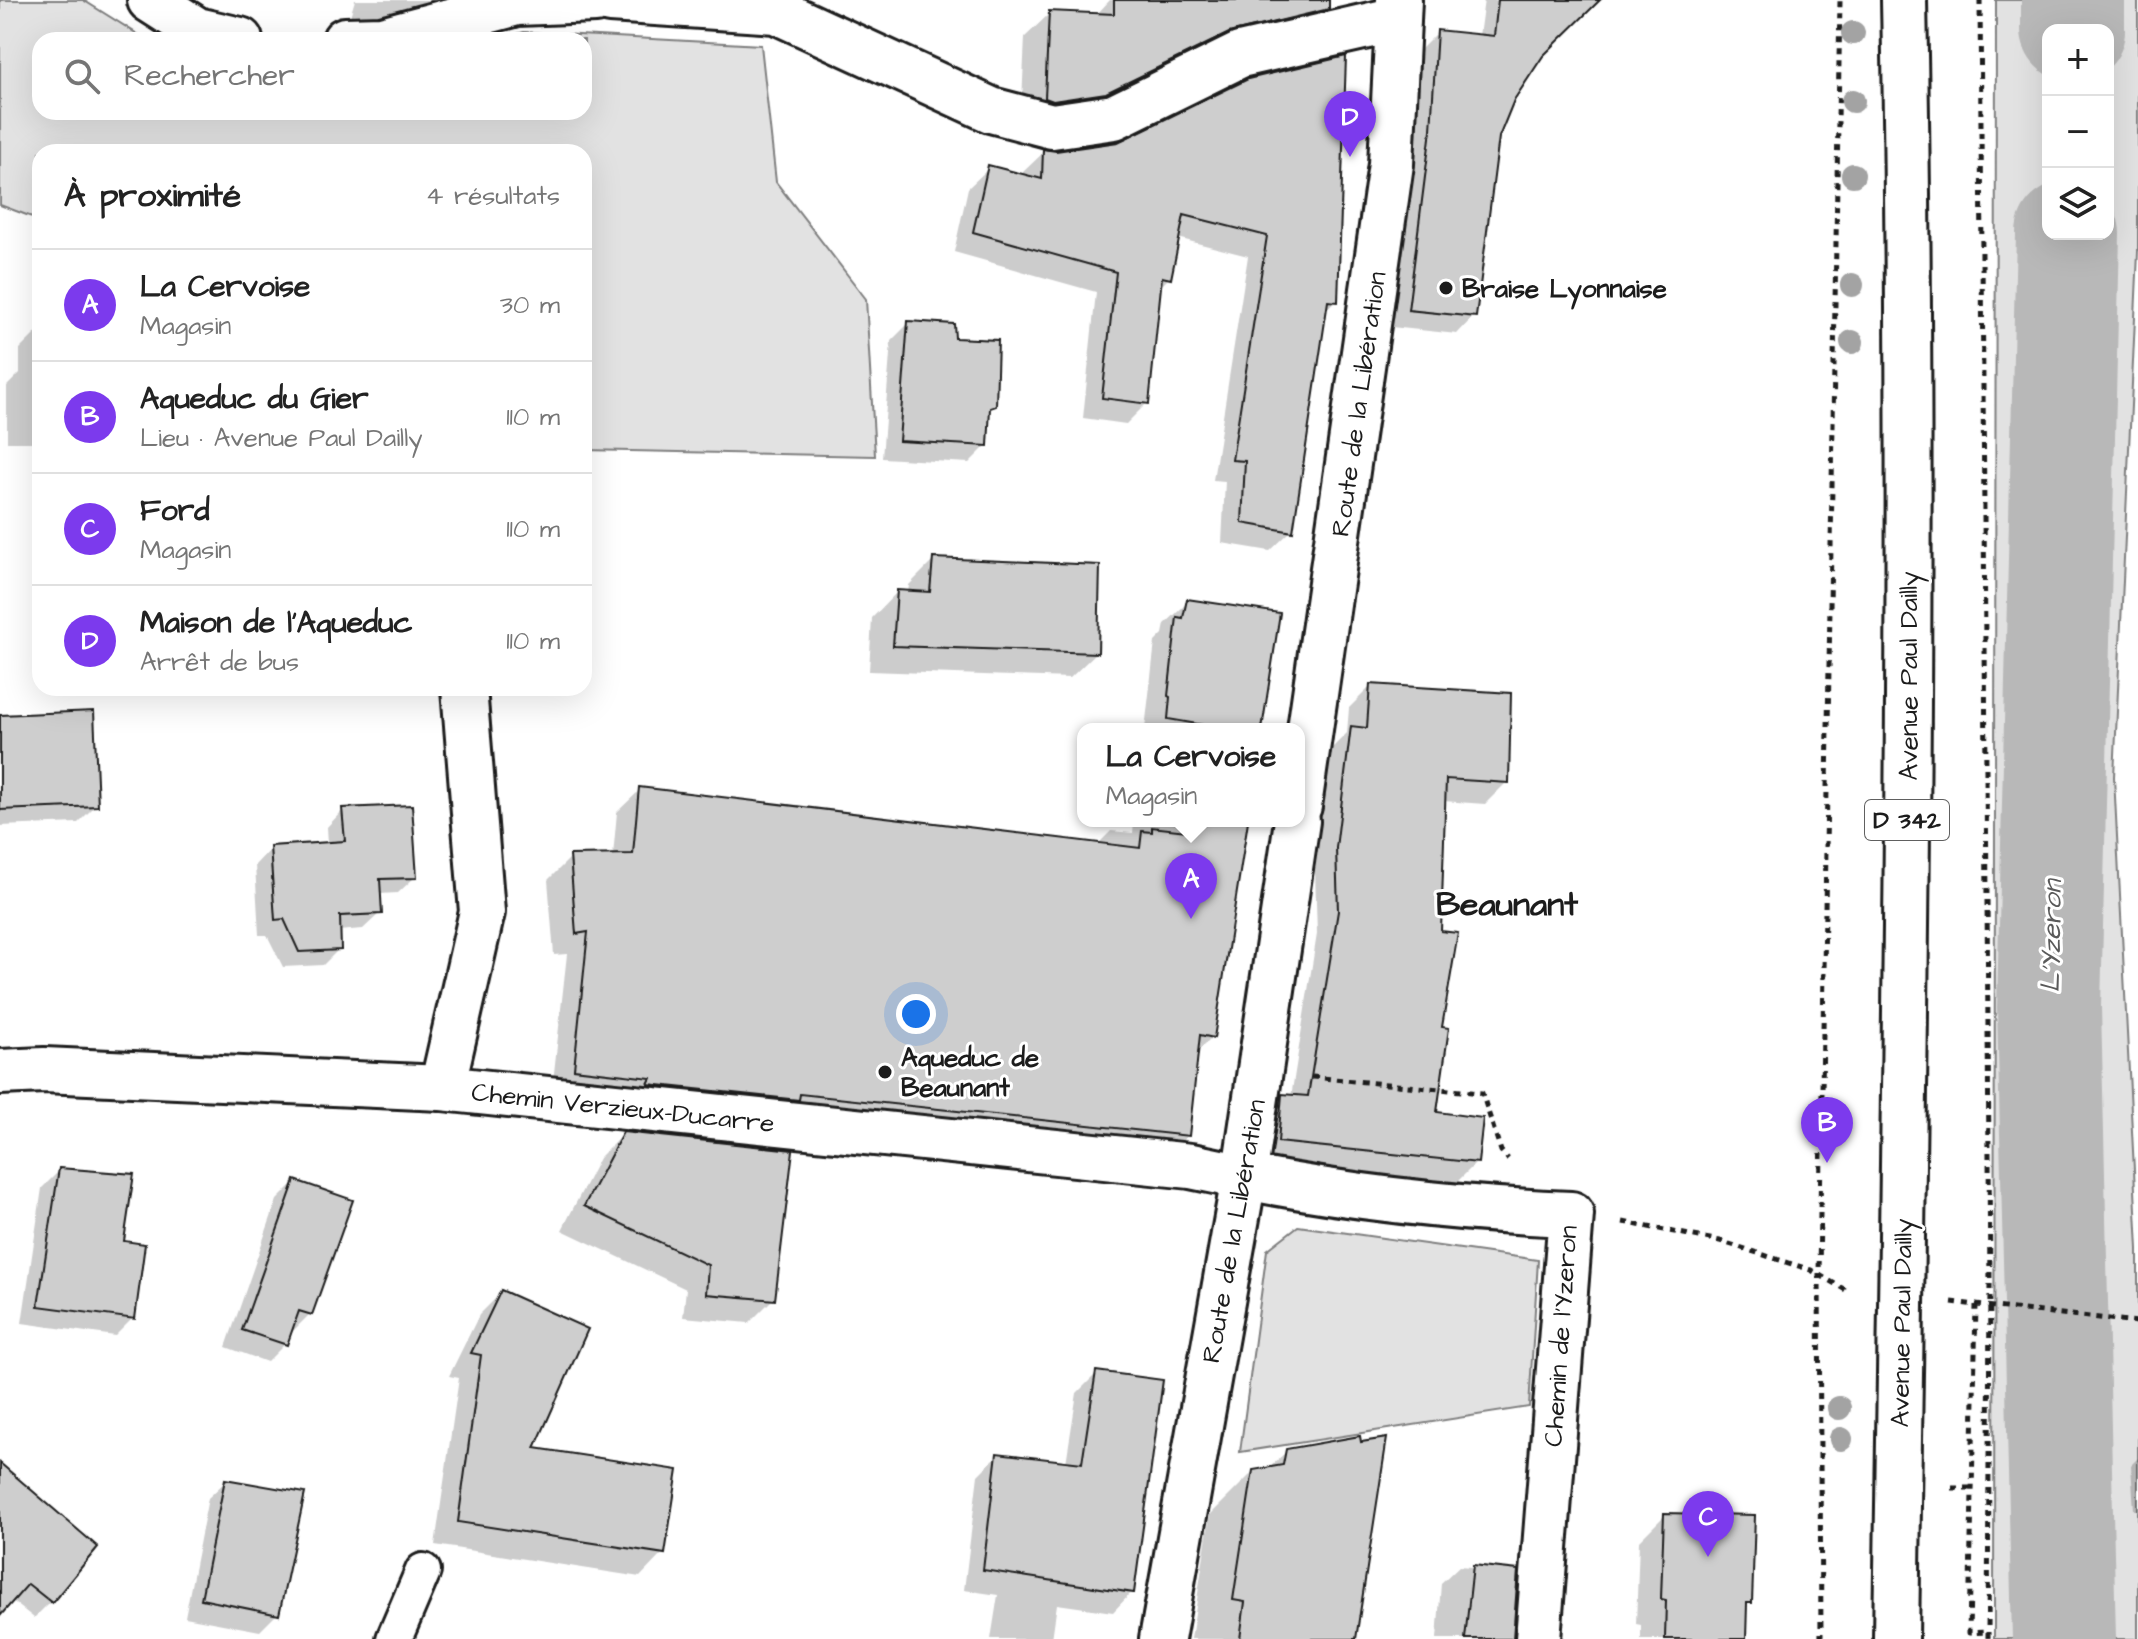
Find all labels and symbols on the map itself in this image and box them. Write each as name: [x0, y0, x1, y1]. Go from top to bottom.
pin: D: [1324, 91, 1376, 157]
street label: Route de la Libération: [1323, 269, 1395, 539]
place label: Braise Lyonnaise: [1462, 271, 1667, 310]
marker: Braise Lyonnaise: [1437, 279, 1455, 297]
street label: Avenue Paul Dailly: [1891, 572, 1929, 780]
road number: D 342: [1865, 800, 1949, 840]
pin: A: [1165, 853, 1217, 919]
water label: L'Yzeron: [2031, 877, 2072, 993]
district label: Beaunant: [1436, 881, 1578, 929]
your location: [896, 994, 936, 1034]
place label: Aqueduc de Beaunant: [901, 1040, 1039, 1106]
marker: Aqueduc de Beaunant: [876, 1063, 894, 1081]
street label: Chemin Verzieux-Ducarre: [470, 1074, 776, 1142]
street label: Route de la Libération: [1193, 1097, 1275, 1366]
pin: B: [1801, 1097, 1853, 1163]
street label: Avenue Paul Dailly: [1882, 1218, 1924, 1428]
street label: Chemin de l'Yzeron: [1535, 1224, 1587, 1448]
pin: C: [1682, 1491, 1734, 1557]

